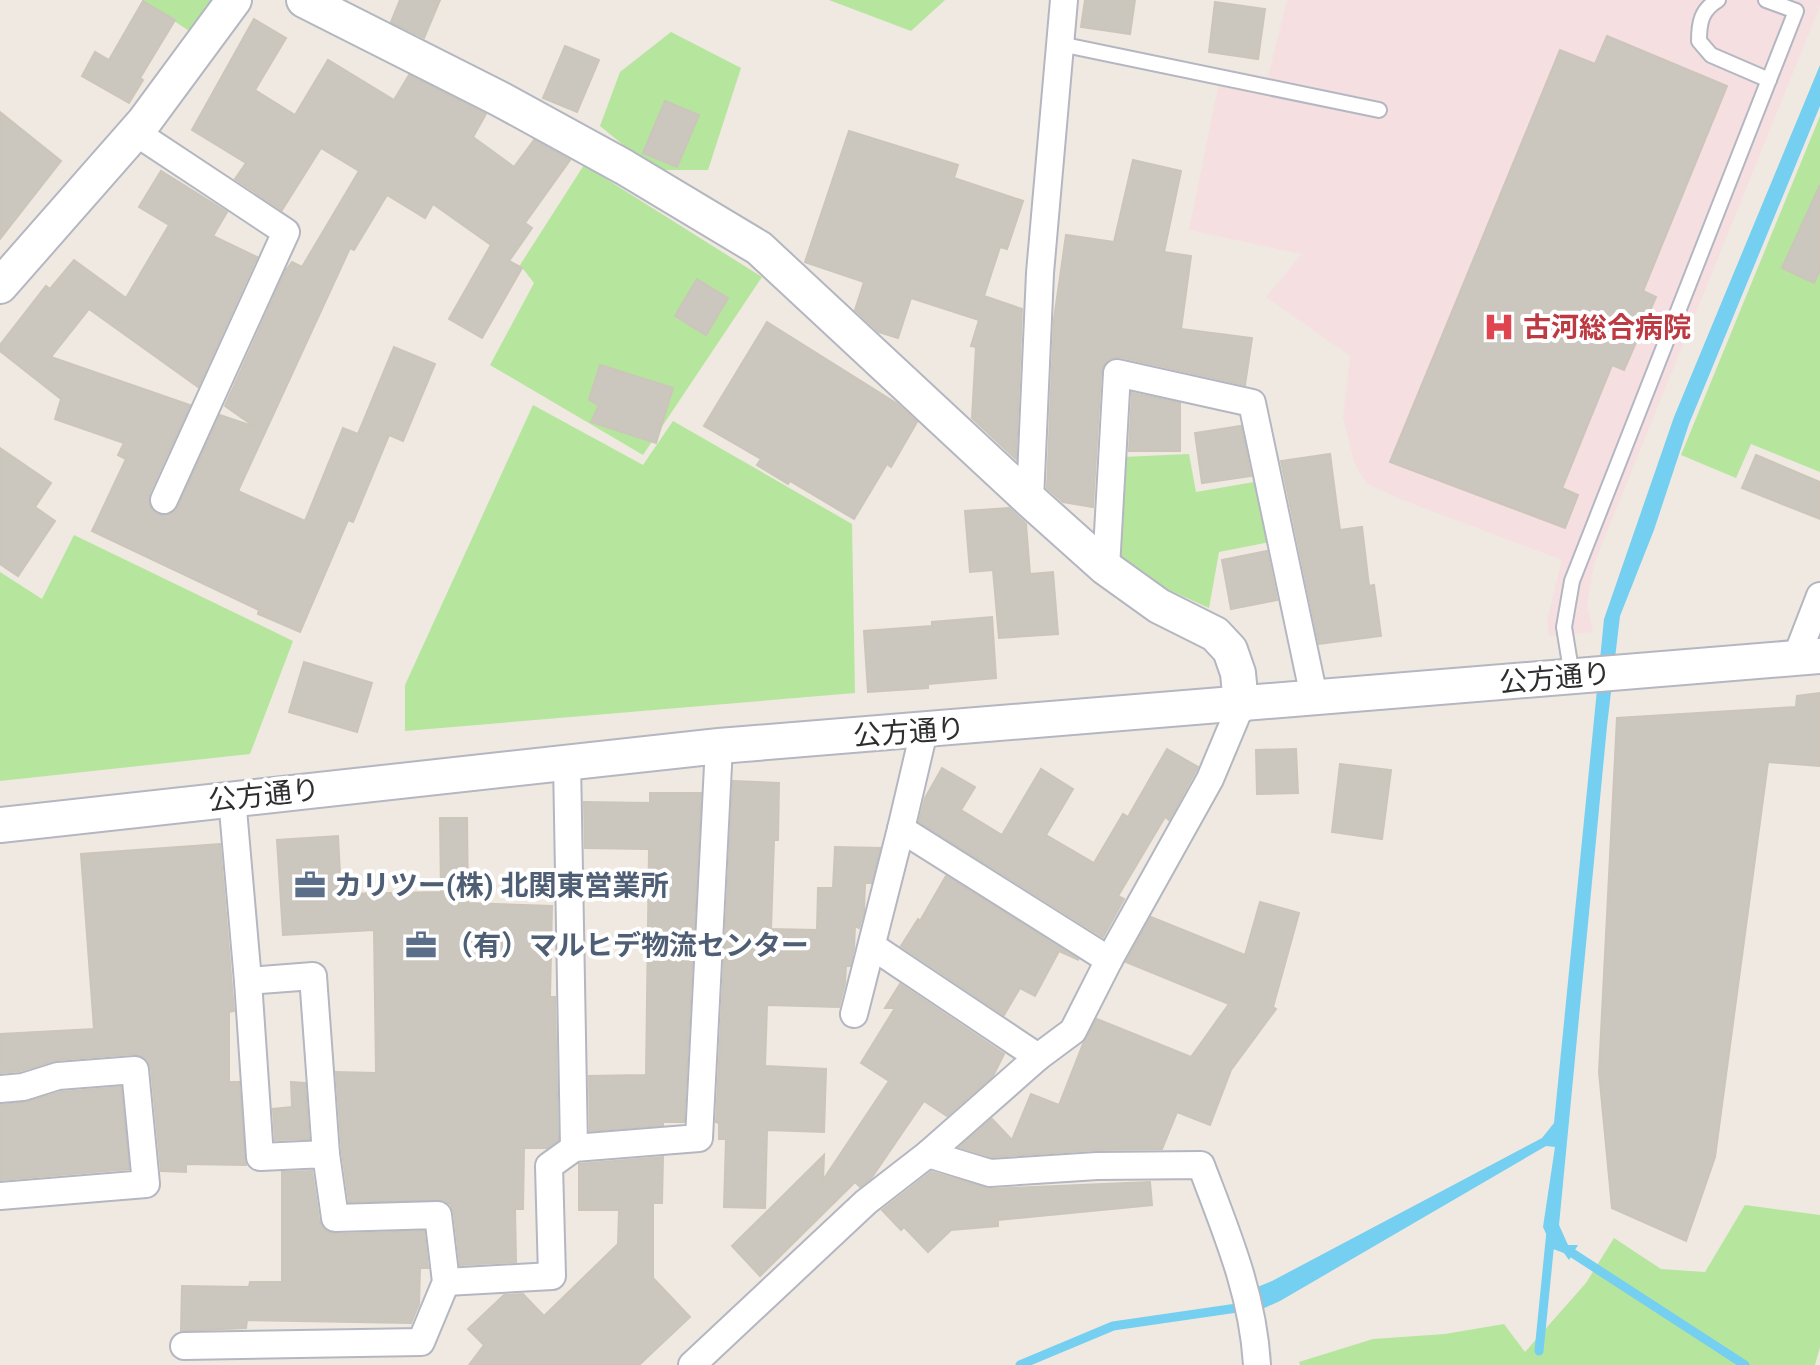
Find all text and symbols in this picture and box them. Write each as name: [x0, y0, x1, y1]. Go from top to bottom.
hospital icon: 古河総合病院: [1482, 310, 1516, 344]
place label: 古河総合病院: [1523, 311, 1691, 344]
street label: 公方通り: [1498, 657, 1612, 699]
street label: 公方通り: [852, 712, 966, 752]
street label: 公方通り: [207, 773, 321, 817]
office icon: カリツー(株) 北関東営業所: [293, 868, 327, 902]
place label: カリツー(株) 北関東営業所: [334, 869, 669, 902]
office icon: （有）マルヒデ物流センター: [404, 928, 438, 962]
place label: （有）マルヒデ物流センター: [445, 929, 809, 962]

